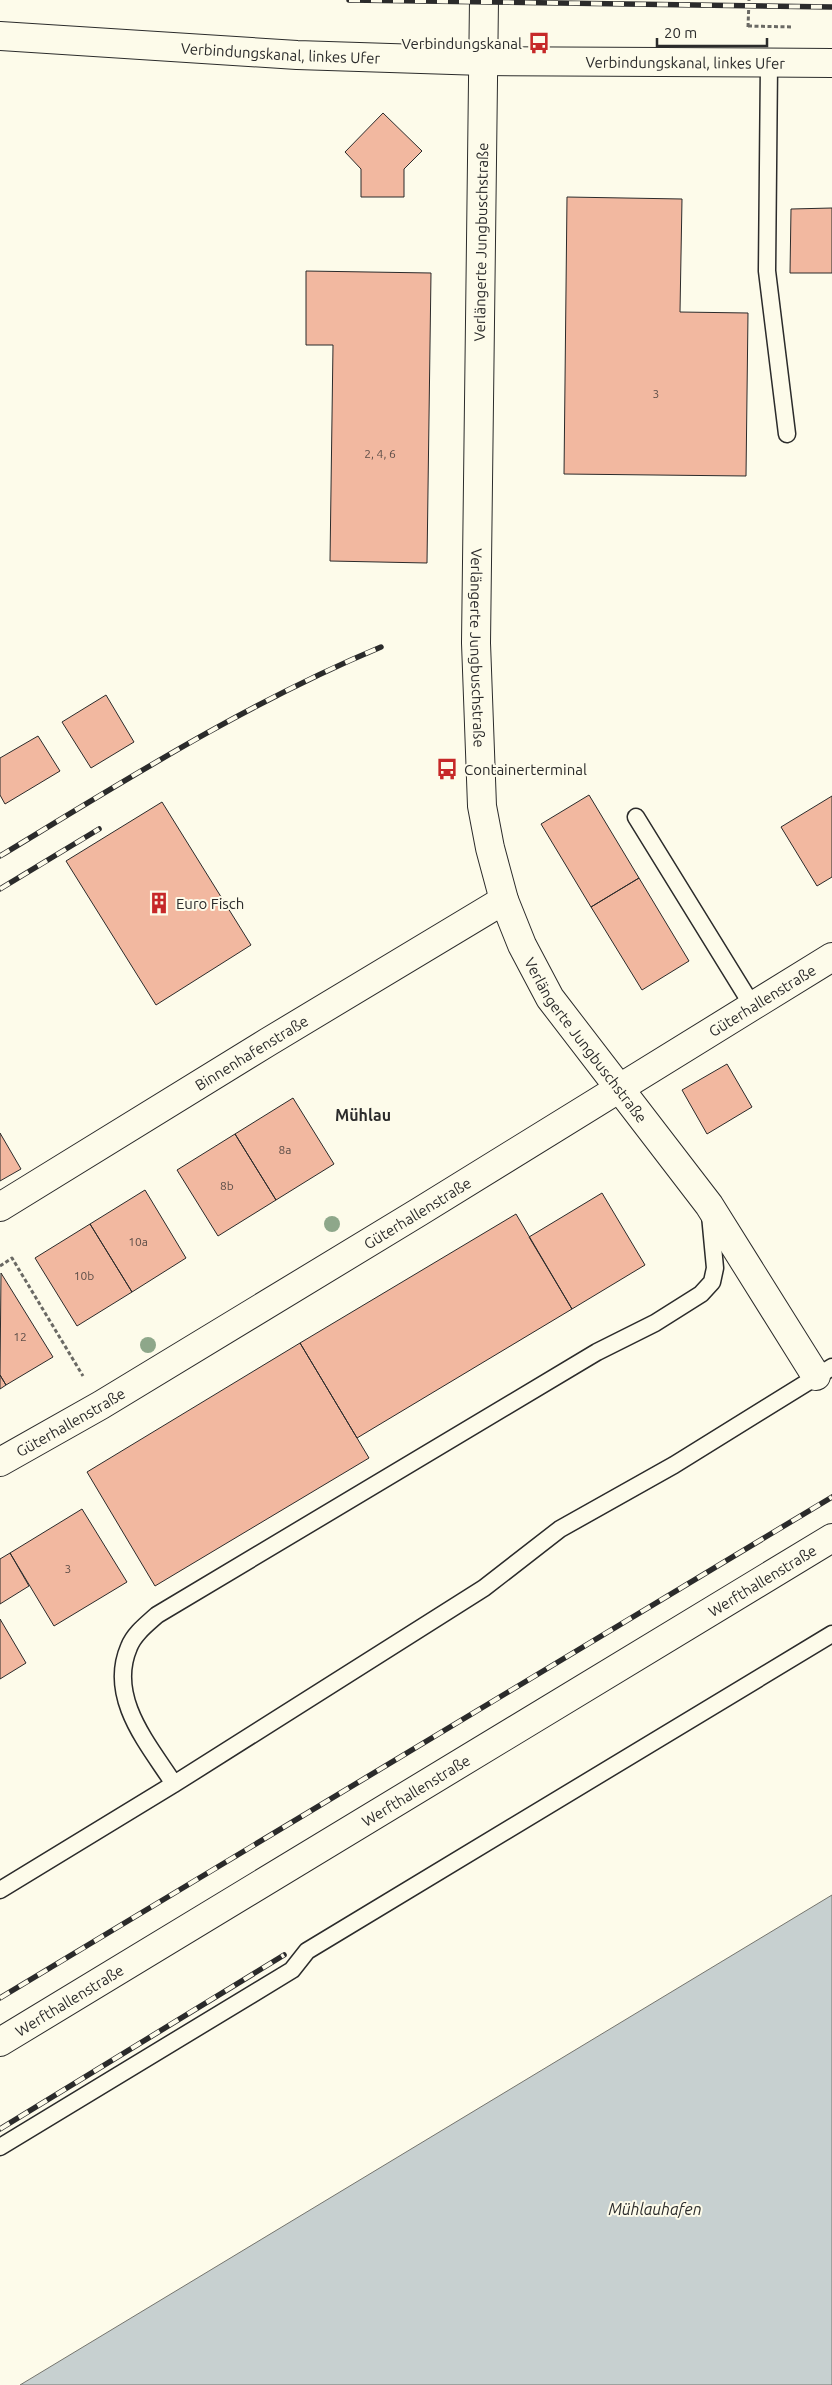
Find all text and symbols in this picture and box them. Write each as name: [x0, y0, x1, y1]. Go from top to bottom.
scale bar: [657, 15, 767, 47]
text: 20 m: [664, 24, 697, 41]
bus stop icon: Verbindungskanal: [526, 30, 552, 56]
place label: Verbindungskanal: [402, 35, 522, 52]
street label: Verbindungskanal, linkes Ufer: [180, 39, 381, 66]
street label: Verbindungskanal, linkes Ufer: [586, 53, 785, 71]
street label: Verlängerte Jungbuschstraße: [471, 142, 491, 342]
house number: 3: [653, 387, 659, 400]
house number: 2, 4, 6: [364, 447, 396, 460]
street label: Verlängerte Jungbuschstraße: [467, 548, 488, 748]
bus stop icon: Containerterminal: [434, 756, 460, 782]
place label: Containerterminal: [464, 761, 587, 778]
building icon: Euro Fisch: [146, 890, 172, 916]
place label: Euro Fisch: [176, 895, 244, 912]
street label: Verlängerte Jungbuschstraße: [522, 954, 651, 1126]
street label: Güterhallenstraße: [705, 961, 819, 1040]
street label: Binnenhafenstraße: [192, 1012, 311, 1093]
district label: Mühlau: [335, 1106, 391, 1124]
house number: 8a: [279, 1143, 291, 1156]
street label: Güterhallenstraße: [361, 1174, 474, 1252]
house number: 8b: [220, 1179, 234, 1192]
house number: 10a: [128, 1235, 148, 1248]
house number: 10b: [74, 1269, 94, 1282]
house number: 12: [13, 1330, 27, 1343]
street label: Güterhallenstraße: [13, 1384, 128, 1460]
street label: Werfthallenstraße: [705, 1541, 819, 1620]
house number: 3: [65, 1562, 71, 1575]
street label: Werfthallenstraße: [358, 1751, 473, 1829]
street label: Werfthallenstraße: [12, 1961, 126, 2039]
water label: Mühlauhafen: [608, 2200, 702, 2218]

